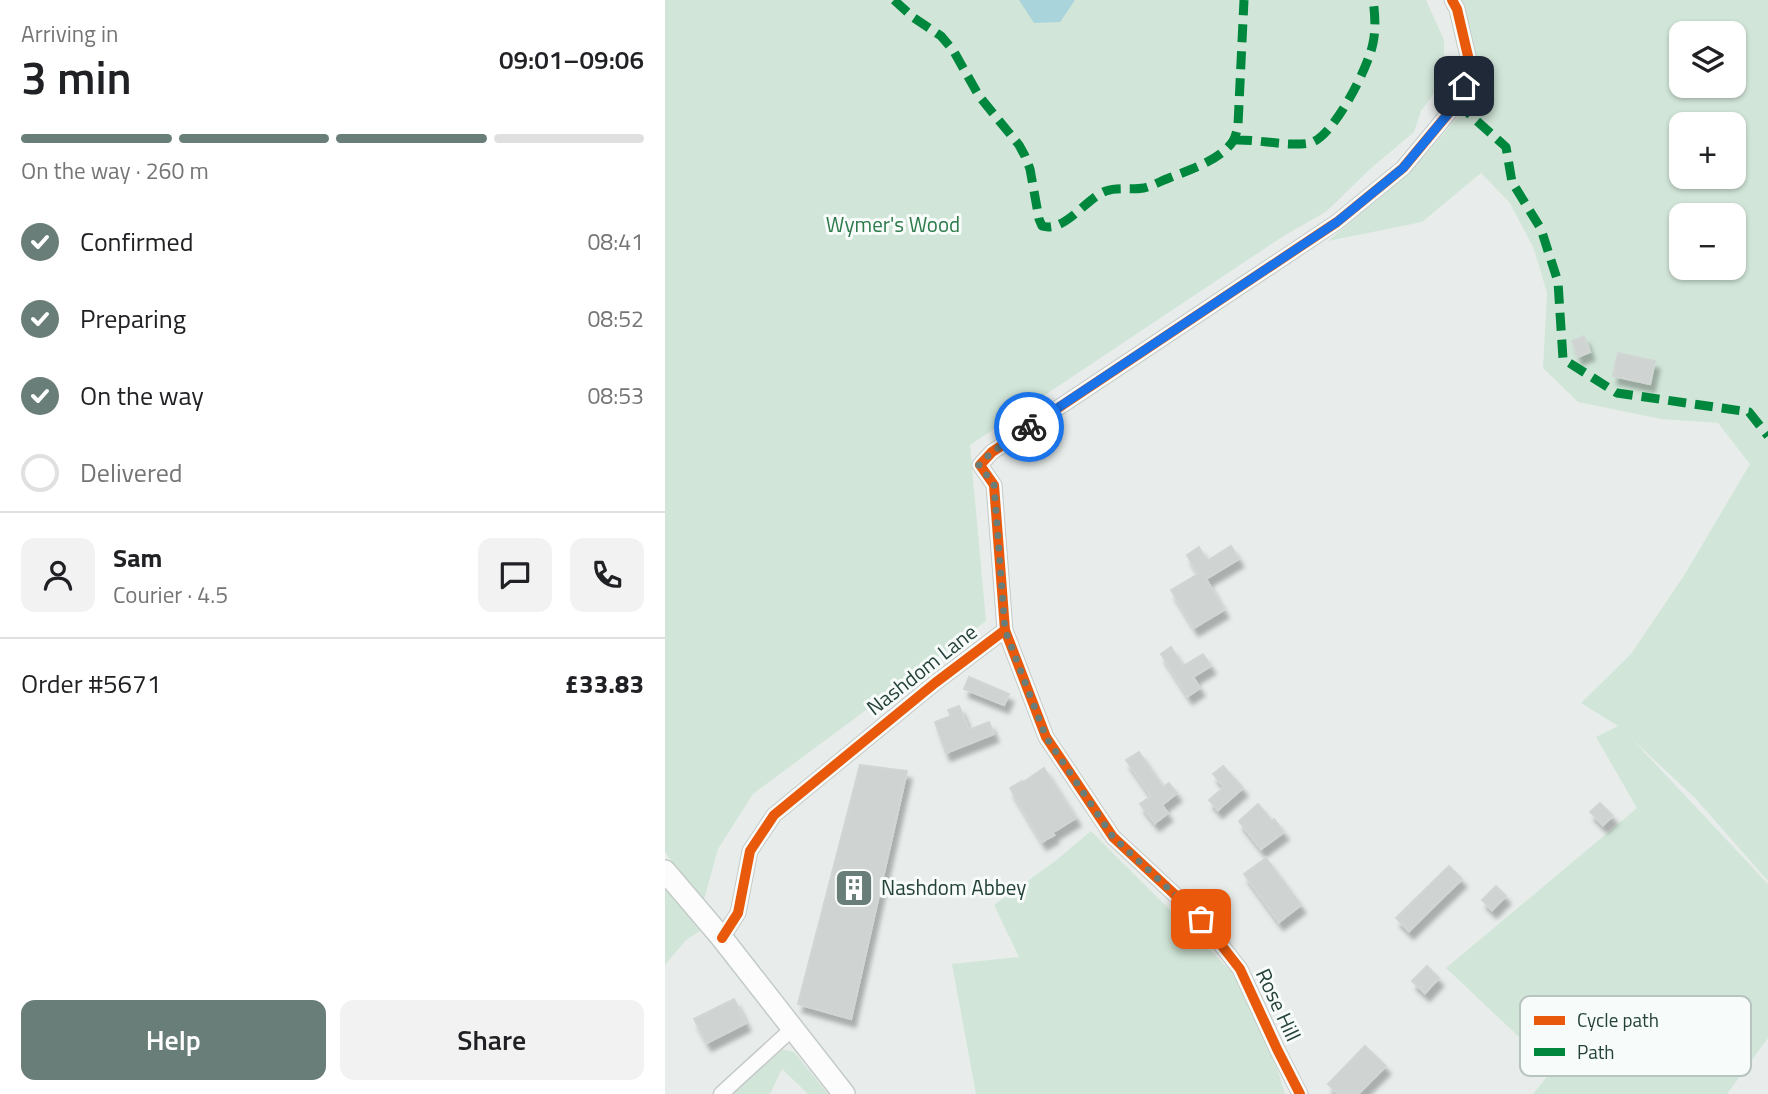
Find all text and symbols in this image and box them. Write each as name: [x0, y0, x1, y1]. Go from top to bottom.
text: Arriving in: [21, 16, 118, 51]
map controls: [1669, 21, 1746, 280]
button: layers: [1669, 21, 1746, 98]
text: 09:01–09:06: [499, 40, 644, 79]
text: 3 min: [21, 42, 132, 112]
pin: [1434, 56, 1494, 116]
icon: home: [1445, 67, 1483, 105]
button: +: [1669, 112, 1746, 189]
text: On the way · 260 m: [21, 153, 209, 188]
button: −: [1669, 203, 1746, 280]
park label: Wymer's Wood: [826, 208, 960, 240]
text: Confirmed: [80, 222, 194, 261]
icon: check: [21, 223, 59, 261]
text: 08:41: [587, 224, 644, 259]
text: Preparing: [80, 299, 186, 338]
icon: check: [21, 300, 59, 338]
text: 08:52: [587, 301, 644, 336]
text: On the way: [80, 376, 204, 415]
icon: check: [21, 377, 59, 415]
text: 08:53: [587, 378, 644, 413]
courier: [994, 392, 1064, 462]
icon: bike: [1010, 408, 1048, 446]
text: Delivered: [80, 453, 183, 492]
button: person: [21, 538, 95, 612]
text: Sam: [113, 538, 162, 577]
button: chat: [478, 538, 552, 612]
button: phone: [570, 538, 644, 612]
text: Courier · 4.5: [113, 577, 228, 612]
street label: Nashdom Lane: [859, 616, 983, 723]
text: Order #5671: [21, 664, 161, 703]
text: £33.83: [565, 664, 644, 703]
building icon: Nashdom Abbey: [833, 867, 875, 909]
place label: Nashdom Abbey: [881, 871, 1026, 903]
pin: [1171, 889, 1231, 949]
icon: bag: [1182, 900, 1220, 938]
street label: Rose Hill: [1248, 963, 1310, 1046]
legend: [1520, 996, 1751, 1076]
button: Help: [21, 1000, 326, 1080]
button: Share: [340, 1000, 644, 1080]
text: Cycle path: [1577, 1005, 1659, 1034]
text: Path: [1577, 1037, 1615, 1066]

